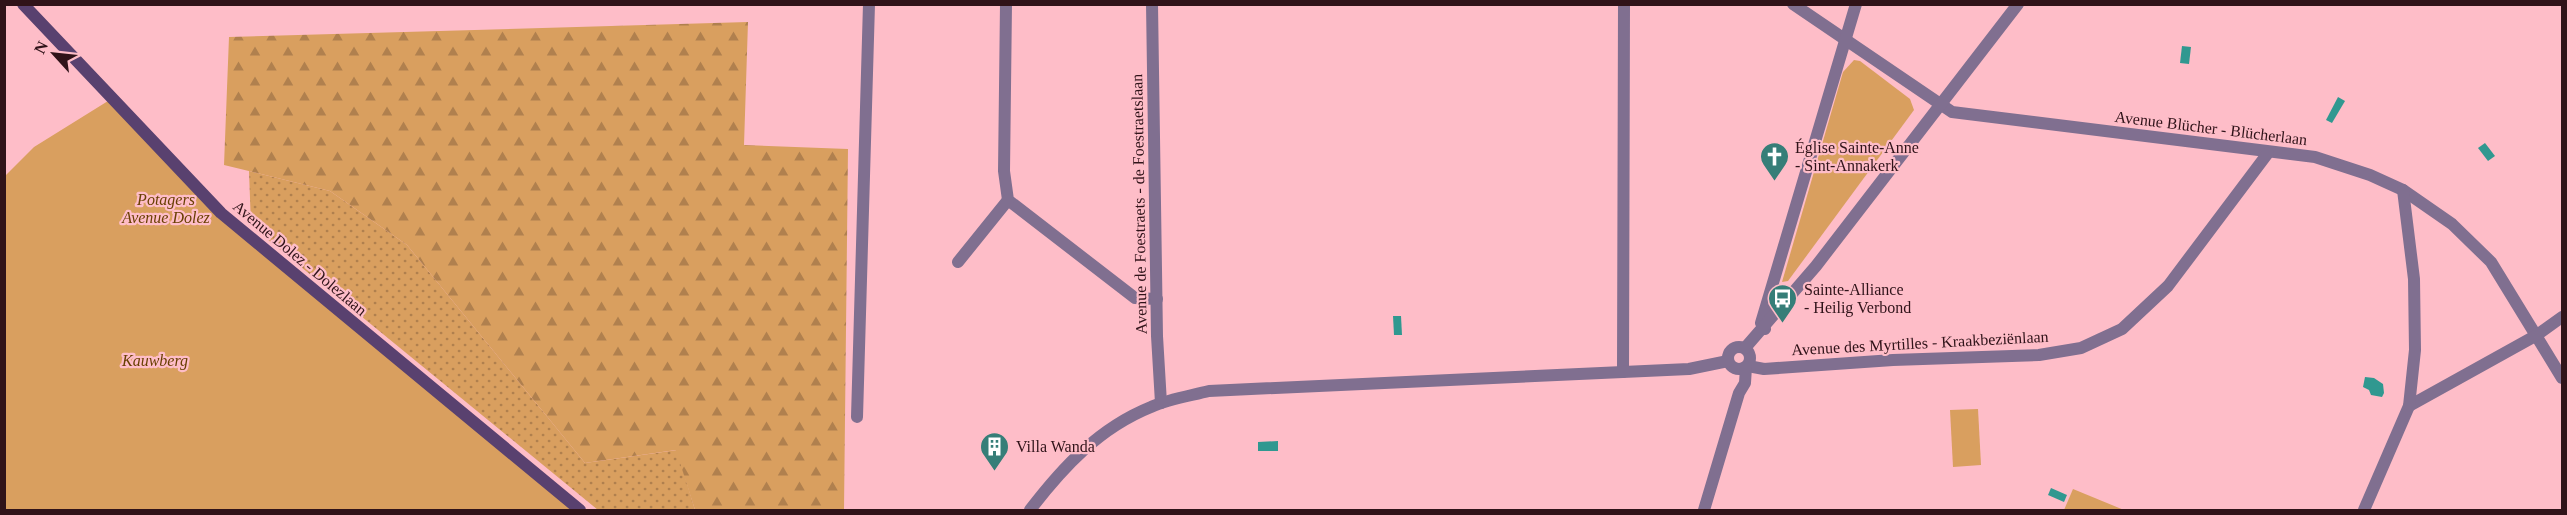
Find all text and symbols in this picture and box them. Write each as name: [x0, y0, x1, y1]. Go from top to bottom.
north arrow: [24, 24, 84, 84]
text: N: [31, 38, 51, 56]
street label: Avenue de Foestraets - de Foestraetslaan: [1128, 74, 1150, 334]
street label: Avenue Blücher - Blücherlaan: [2114, 108, 2308, 148]
place label: Église Sainte-Anne - Sint-Annakerk: [1795, 138, 1919, 174]
church icon: Église Sainte-Anne - Sint-Annakerk: [1758, 140, 1790, 182]
park label: Potagers Avenue Dolez: [121, 191, 211, 226]
street label: Avenue Dolez - Dolezlaan: [230, 197, 370, 319]
place label: Sainte-Alliance - Heilig Verbond: [1804, 281, 1911, 317]
bus stop icon: Sainte-Alliance - Heilig Verbond: [1767, 282, 1799, 324]
street label: Avenue des Myrtilles - Kraakbeziënlaan: [1791, 328, 2049, 359]
park label: Kauwberg: [121, 352, 188, 370]
building icon: Villa Wanda: [979, 430, 1011, 472]
place label: Villa Wanda: [1016, 438, 1095, 455]

